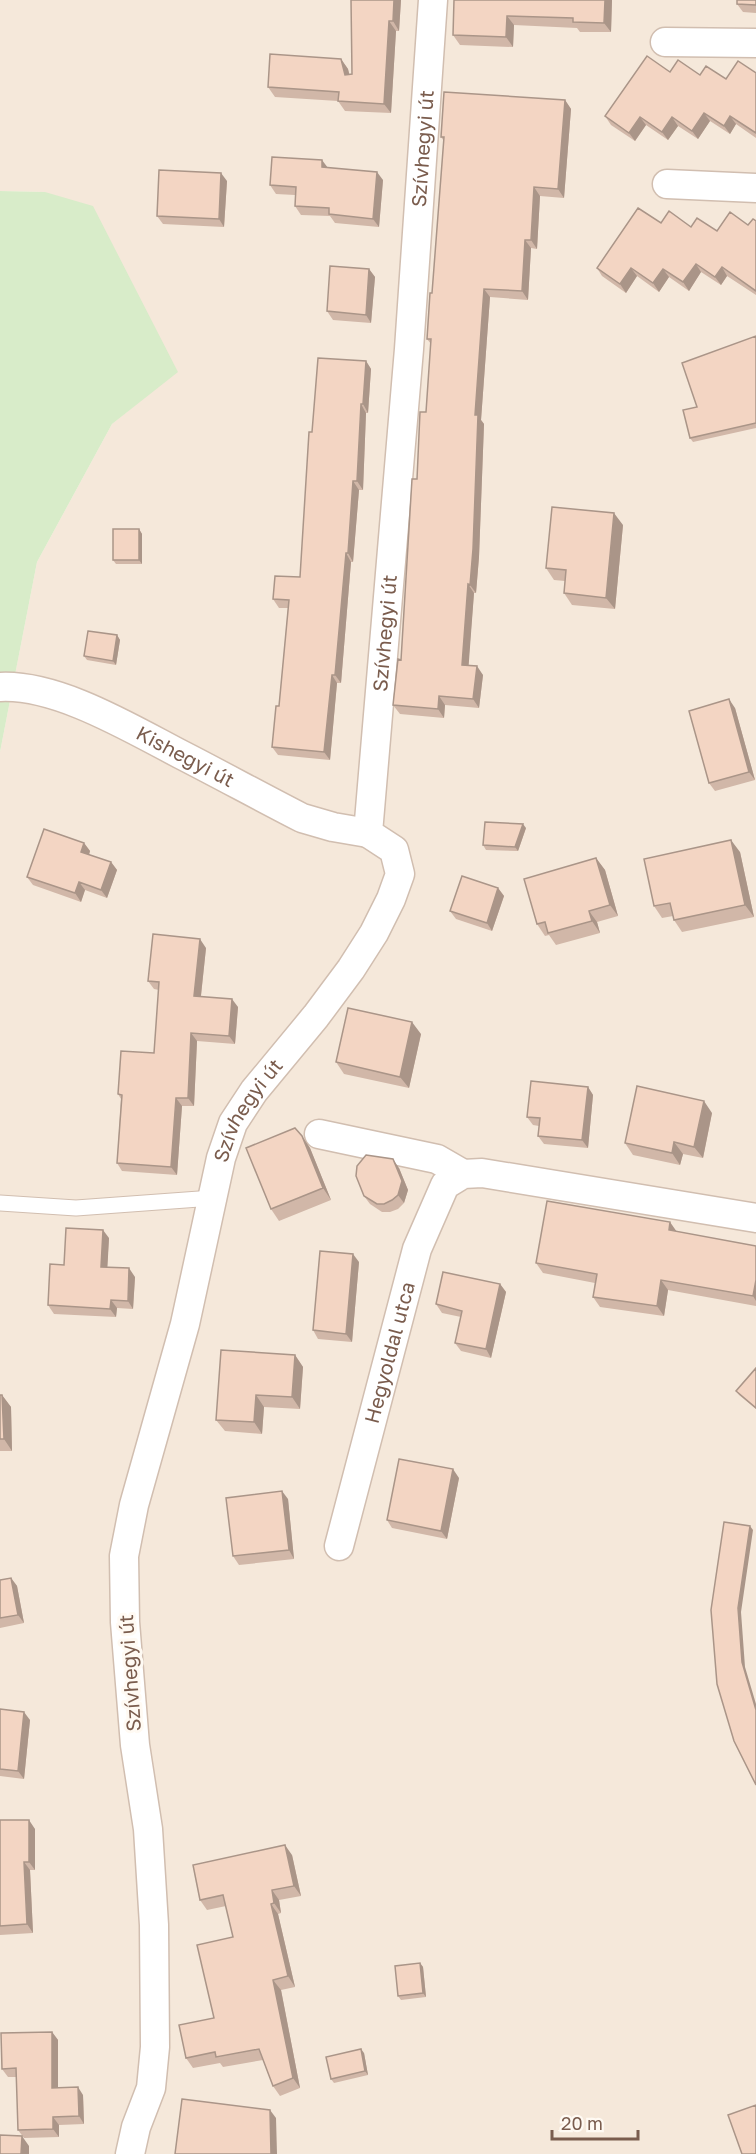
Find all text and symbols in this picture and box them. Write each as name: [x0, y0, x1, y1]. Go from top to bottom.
street label: Szívhegyi út: [406, 89, 438, 208]
street label: Szívhegyi út: [367, 574, 401, 693]
street label: Kishegyi út: [133, 720, 239, 791]
street label: Szívhegyi út: [207, 1053, 287, 1165]
street label: Hegyoldal utca: [359, 1279, 419, 1426]
street label: Szívhegyi út: [113, 1614, 145, 1732]
scale bar: [552, 2103, 638, 2141]
text: 20 m: [561, 2112, 603, 2134]

